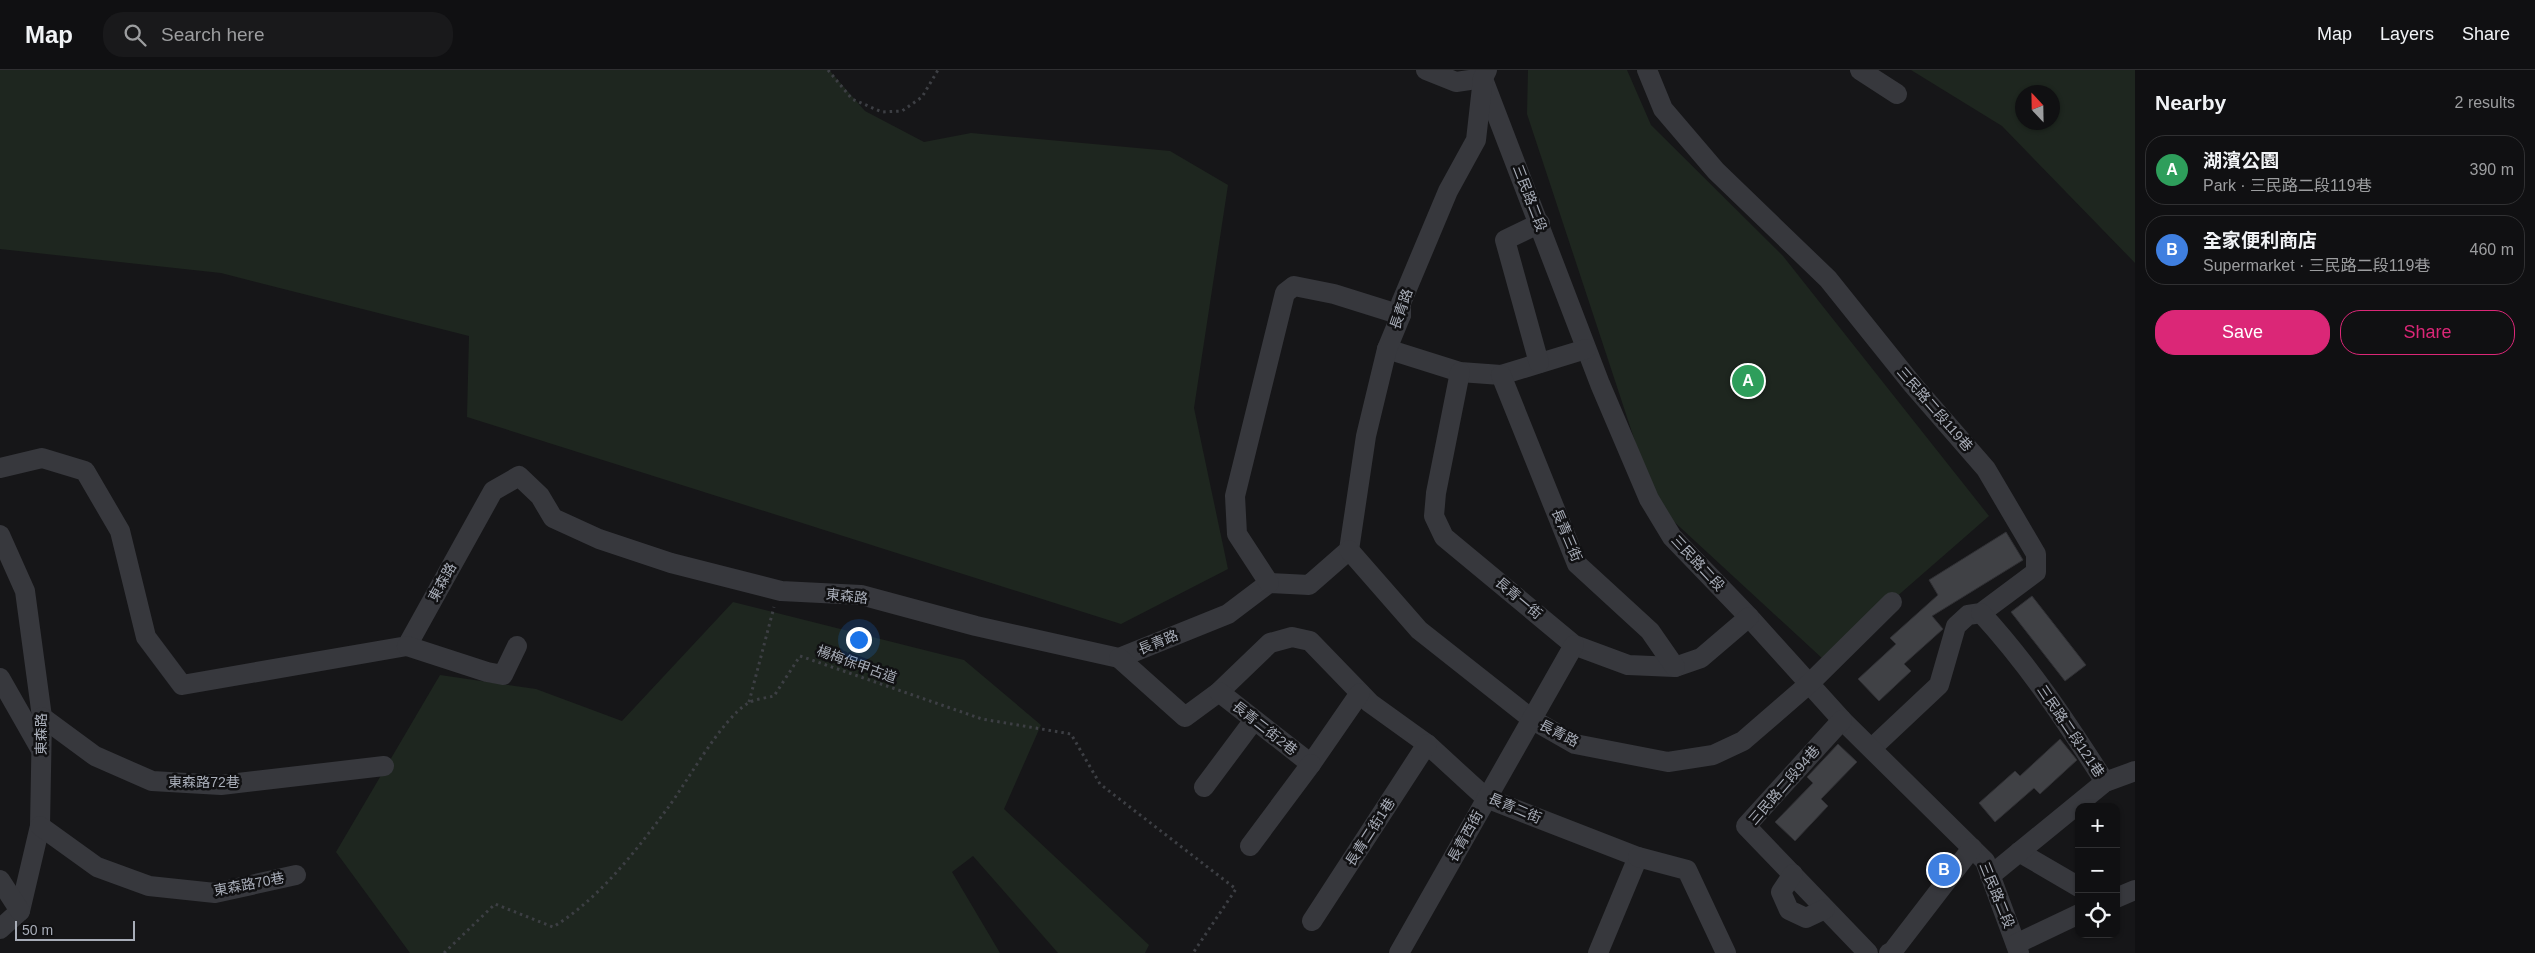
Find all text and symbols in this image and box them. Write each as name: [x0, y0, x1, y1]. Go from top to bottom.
search box: [103, 12, 453, 57]
text: Map: [25, 21, 73, 48]
icon: search: [121, 21, 149, 49]
text: Search here: [161, 24, 265, 45]
text: Map: [2317, 24, 2352, 44]
text: Layers: [2380, 24, 2434, 44]
text: Share: [2462, 24, 2510, 44]
north arrow: [2015, 85, 2060, 130]
text: Nearby: [2155, 91, 2226, 114]
text: 2 results: [2455, 94, 2515, 111]
text: 湖濱公園: [2203, 150, 2279, 171]
text: A: [2166, 161, 2178, 178]
text: 390 m: [2470, 161, 2514, 178]
street label: 三民路二段: [1510, 162, 1550, 234]
text: Park · 三民路二段119巷: [2203, 177, 2372, 194]
text: 全家便利商店: [2203, 230, 2317, 251]
text: B: [2166, 241, 2178, 258]
text: 460 m: [2470, 241, 2514, 258]
text: Supermarket · 三民路二段119巷: [2203, 257, 2430, 274]
street label: 長青路: [1387, 287, 1415, 331]
button: Save: [2155, 310, 2330, 355]
button: Share: [2340, 310, 2515, 355]
pin: A: [1732, 362, 1764, 400]
street label: 三民路二段119巷: [1894, 364, 1976, 454]
street label: 長青三街: [1549, 506, 1585, 564]
street label: 三民路二段: [1668, 532, 1728, 594]
street label: 東森路: [425, 560, 459, 604]
street label: 長青一街: [1492, 574, 1546, 622]
street label: 東森路: [825, 586, 869, 606]
your location: [846, 627, 872, 653]
street label: 長青路: [1136, 627, 1180, 657]
street label: 楊梅保甲古道: [815, 642, 899, 686]
street label: 三民路二段121巷: [2034, 682, 2108, 780]
street label: 長青二街2巷: [1229, 698, 1301, 758]
street label: 東森路: [33, 713, 49, 755]
street label: 長青路: [1537, 716, 1581, 750]
street label: 三民路二段94巷: [1745, 742, 1823, 828]
street label: 東森路72巷: [168, 774, 240, 790]
street label: 長青二街: [1486, 790, 1544, 826]
street label: 長青二街1巷: [1342, 795, 1398, 869]
map controls: [2075, 803, 2120, 938]
button: +: [2075, 803, 2120, 848]
street label: 長青西街: [1444, 808, 1486, 864]
button: −: [2075, 848, 2120, 893]
pin: B: [1928, 851, 1960, 889]
street label: 三民路二段: [1976, 860, 2018, 930]
street label: 東森路70巷: [212, 869, 286, 899]
button: locate: [2075, 893, 2120, 938]
scale bar: [15, 918, 135, 941]
text: 50 m: [22, 922, 53, 938]

